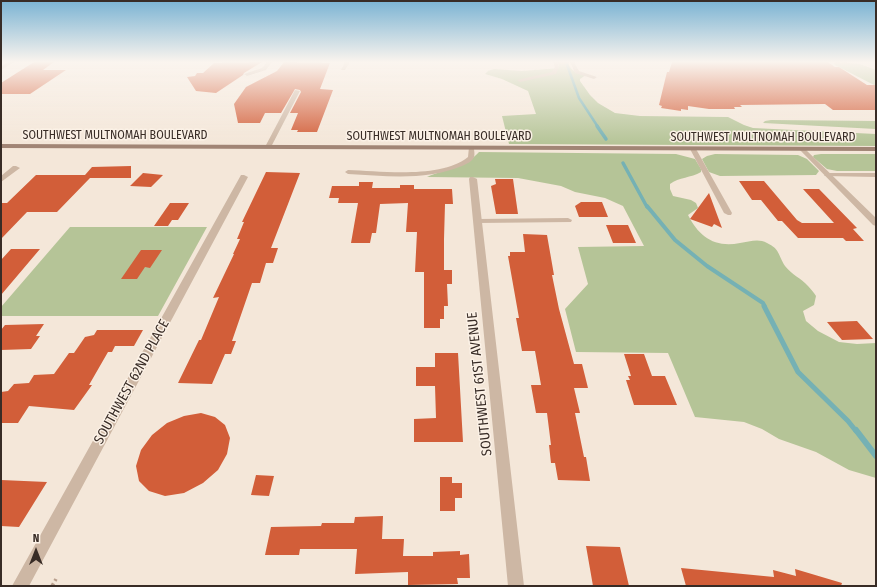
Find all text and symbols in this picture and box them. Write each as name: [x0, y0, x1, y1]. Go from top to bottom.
street label: SOUTHWEST MULTNOMAH BOULEVARD: [23, 129, 207, 143]
street label: SOUTHWEST MULTNOMAH BOULEVARD: [347, 130, 531, 144]
street label: SOUTHWEST MULTNOMAH BOULEVARD: [671, 131, 855, 145]
street label: SOUTHWEST 61ST AVENUE: [464, 311, 496, 457]
street label: SOUTHWEST 62ND PLACE: [91, 317, 173, 447]
north arrow: [16, 531, 56, 571]
text: N: [33, 532, 39, 545]

